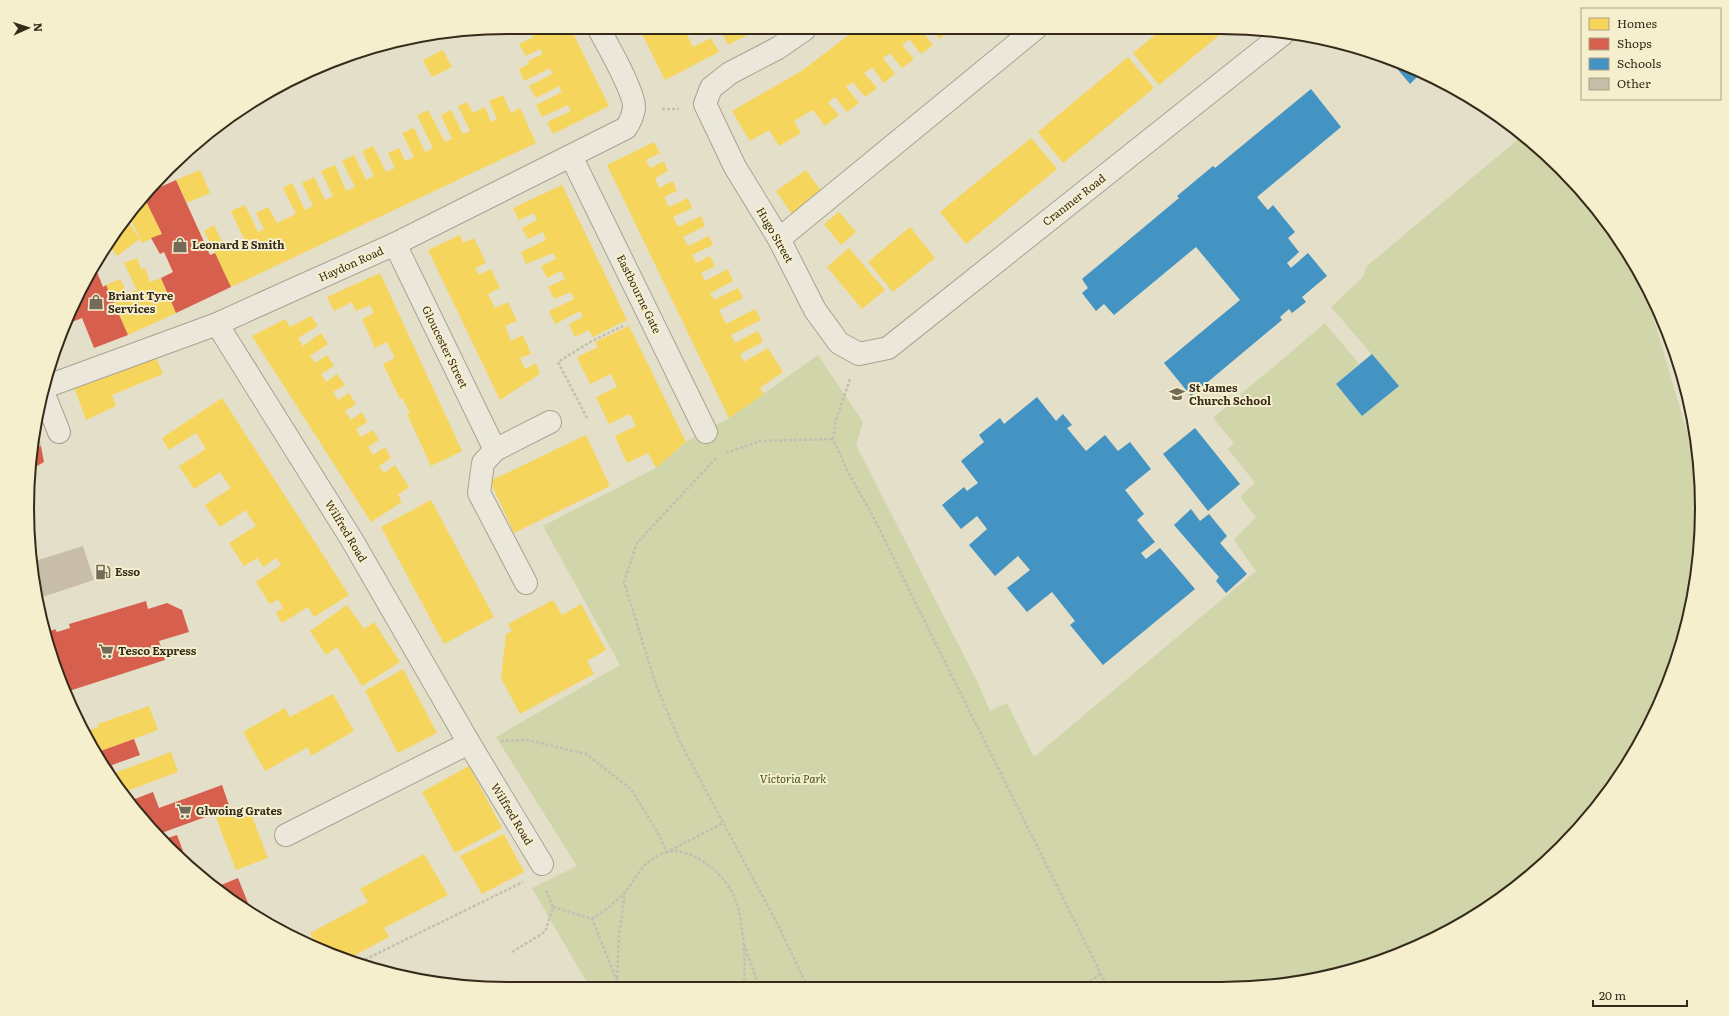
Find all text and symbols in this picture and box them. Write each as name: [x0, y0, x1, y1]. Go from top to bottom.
north arrow: [8, 8, 48, 48]
legend: [1581, 8, 1721, 100]
text: Homes: [1617, 14, 1657, 32]
text: N: [31, 22, 47, 32]
text: Shops: [1617, 34, 1652, 52]
text: Schools: [1617, 54, 1662, 72]
text: Other: [1617, 74, 1651, 92]
street label: Cranmer Road: [1038, 169, 1109, 229]
street label: Hugo Street: [753, 204, 799, 266]
shop icon: Leonard E Smith: [171, 236, 189, 254]
place label: Leonard E Smith: [192, 236, 285, 252]
street label: Haydon Road: [315, 241, 386, 285]
street label: Eastbourne Gate: [614, 251, 666, 336]
place label: Briant Tyre Services: [108, 287, 173, 316]
shop icon: Briant Tyre Services: [87, 293, 105, 311]
street label: Gloucester Street: [419, 303, 473, 391]
place label: St James Church School: [1189, 379, 1271, 408]
school or university icon: St James Church School: [1168, 385, 1186, 403]
street label: Wilfred Road: [322, 496, 372, 565]
fuel station icon: Esso: [94, 563, 112, 581]
place label: Esso: [115, 563, 140, 579]
supermarket icon: Tesco Express: [97, 642, 115, 660]
place label: Tesco Express: [118, 642, 197, 658]
park label: Victoria Park: [760, 770, 826, 786]
street label: Wilfred Road: [488, 779, 538, 848]
supermarket icon: Glwoing Grates: [175, 802, 193, 820]
place label: Glwoing Grates: [196, 802, 283, 818]
scale bar: [1593, 982, 1687, 1008]
text: 20 m: [1599, 986, 1626, 1004]

